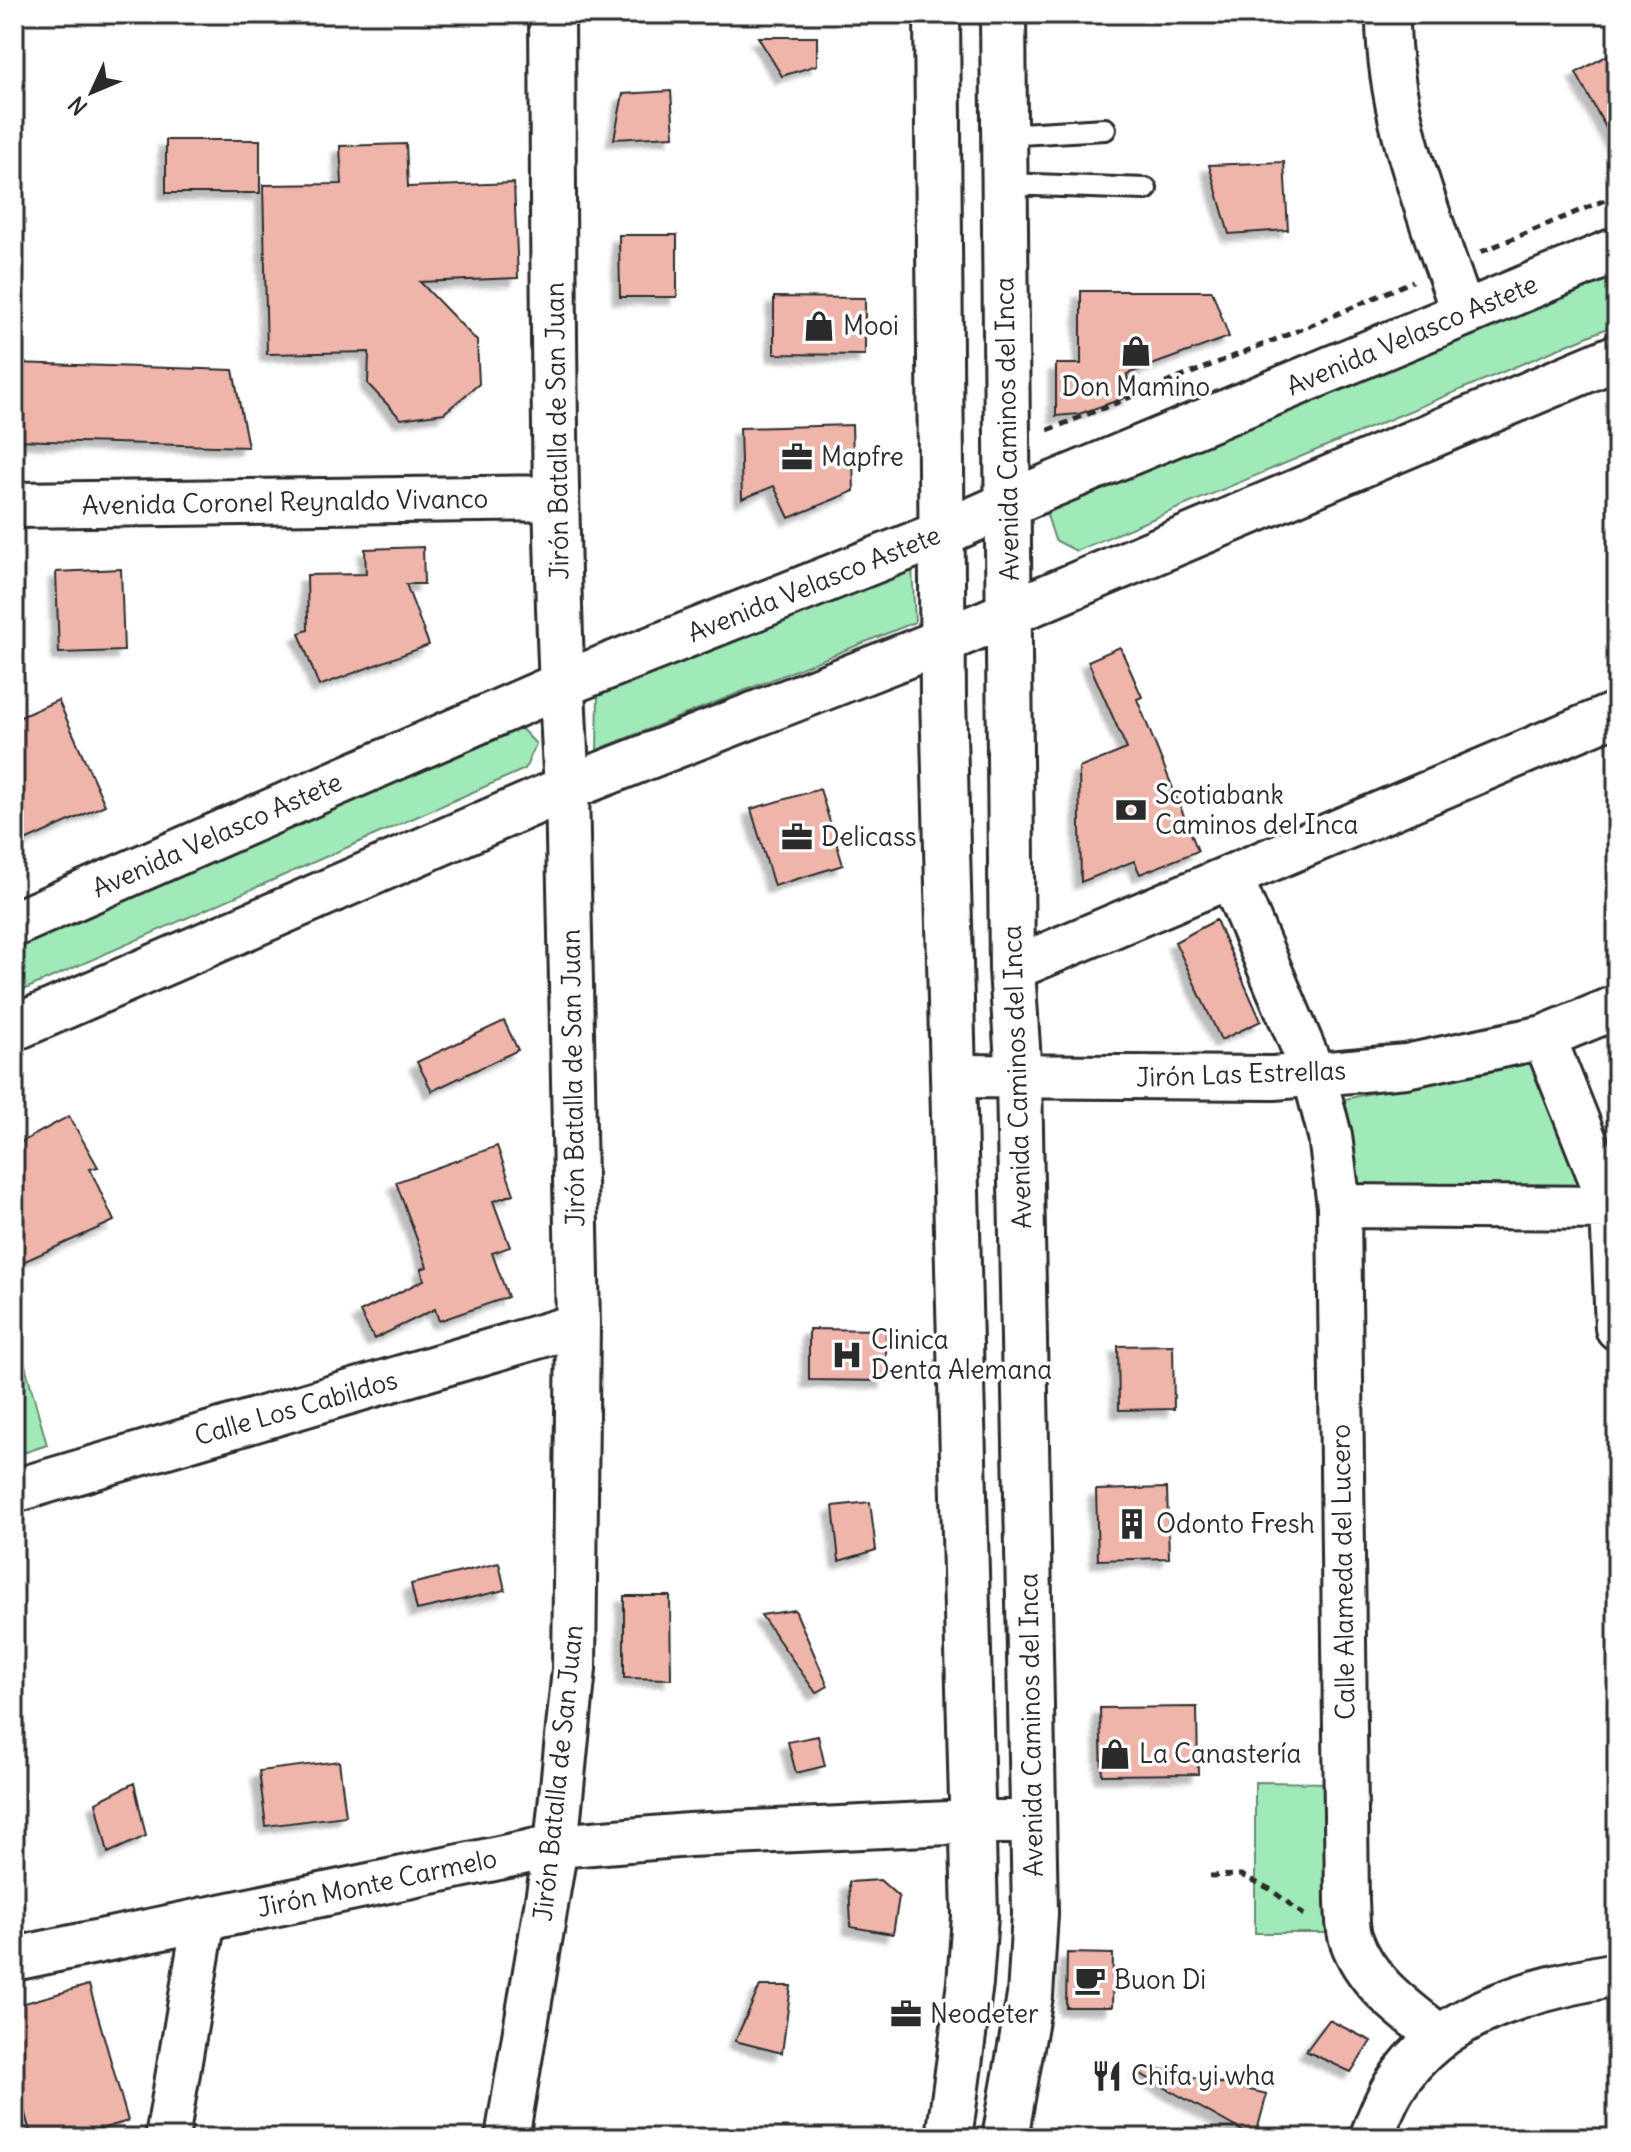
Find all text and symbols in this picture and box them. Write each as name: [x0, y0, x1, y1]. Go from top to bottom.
north arrow: [52, 52, 132, 132]
text: N: [62, 91, 93, 121]
street label: Avenida Velasco Astete: [1281, 267, 1542, 402]
street label: Avenida Caminos del Inca: [987, 277, 1026, 581]
street label: Jirón Batalla de San Juan: [537, 282, 576, 580]
shop icon: Mooi: [802, 309, 836, 343]
place label: Mooi: [843, 309, 899, 342]
shop icon: Don Mamino: [1119, 334, 1153, 368]
place label: Don Mamino: [1062, 370, 1210, 403]
office icon: Mapfre: [780, 440, 814, 474]
place label: Mapfre: [821, 440, 904, 473]
street label: Avenida Coronel Reynaldo Vivanco: [81, 481, 489, 522]
street label: Avenida Velasco Astete: [683, 518, 945, 649]
street label: Avenida Velasco Astete: [87, 765, 347, 904]
place label: Scotiabank Caminos del Inca: [1155, 778, 1358, 841]
bank icon: Scotiabank Caminos del Inca: [1114, 793, 1148, 827]
office icon: Delicass: [780, 820, 814, 854]
place label: Delicass: [821, 820, 917, 853]
street label: Avenida Caminos del Inca: [995, 925, 1038, 1229]
street label: Jirón Batalla de San Juan: [553, 929, 592, 1227]
street label: Jirón Las Estrellas: [1135, 1053, 1347, 1094]
place label: Clinica Denta Alemana: [871, 1323, 1052, 1386]
hospital icon: Clinica Denta Alemana: [830, 1338, 864, 1372]
street label: Calle Los Cabildos: [191, 1363, 401, 1452]
street label: Calle Alameda del Lucero: [1323, 1424, 1362, 1720]
building icon: Odonto Fresh: [1115, 1507, 1149, 1541]
place label: Odonto Fresh: [1156, 1507, 1315, 1540]
street label: Avenida Caminos del Inca: [1011, 1573, 1050, 1877]
street label: Jirón Batalla de San Juan: [526, 1623, 589, 1923]
shop icon: La Canastería: [1098, 1737, 1132, 1771]
place label: La Canastería: [1139, 1737, 1301, 1770]
street label: Jirón Monte Carmelo: [254, 1841, 500, 1924]
cafe icon: Buon Di: [1073, 1963, 1107, 1997]
place label: Buon Di: [1114, 1963, 1206, 1996]
office icon: Neodeter: [889, 1997, 923, 2031]
place label: Neodeter: [930, 1997, 1039, 2030]
restaurant icon: Chifa yi wha: [1090, 2059, 1124, 2093]
place label: Chifa yi wha: [1131, 2059, 1275, 2092]

